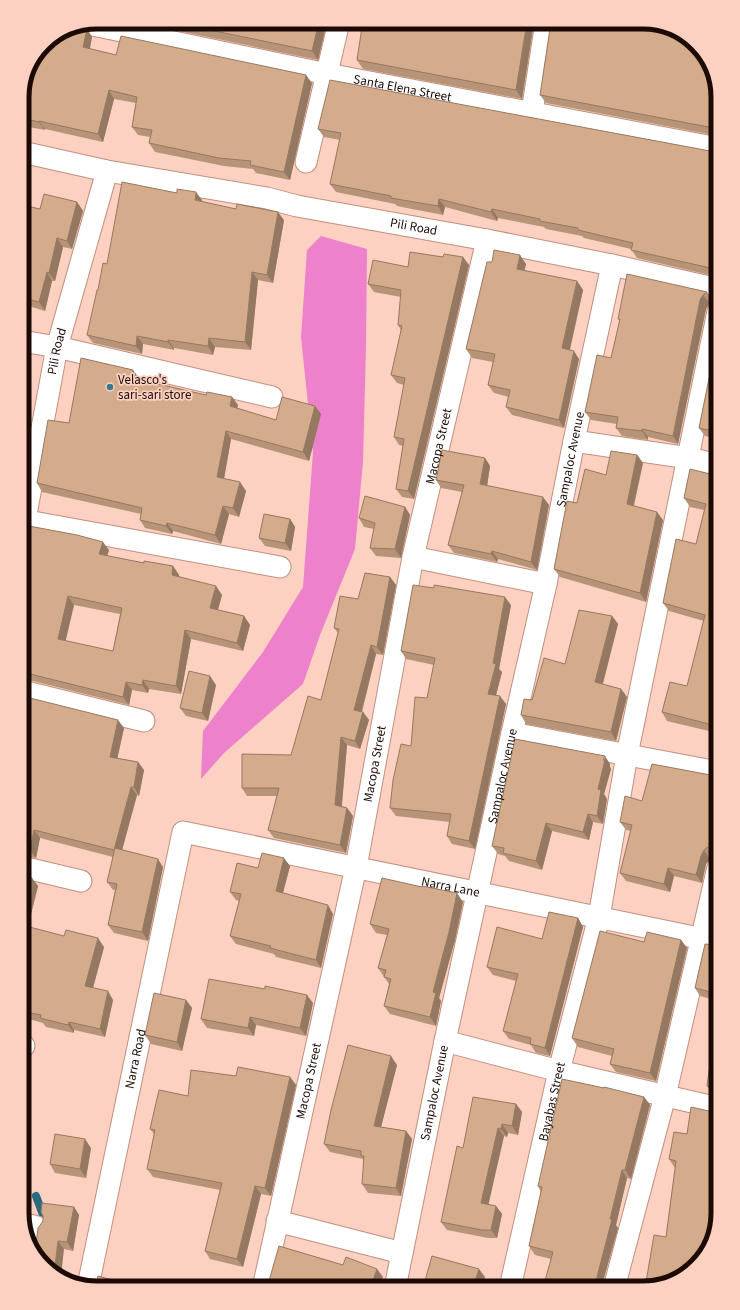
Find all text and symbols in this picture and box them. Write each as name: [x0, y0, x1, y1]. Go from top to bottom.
street label: Santa Elena Street: [352, 70, 454, 106]
street label: Pili Road: [389, 214, 439, 240]
street label: Pili Road: [43, 326, 71, 376]
place label: Velasco's sari-sari store: [118, 371, 191, 404]
marker: Velasco's sari-sari store: [105, 382, 115, 392]
street label: Macopa Street: [421, 406, 457, 486]
street label: Sampaloc Avenue: [552, 410, 589, 509]
street label: Macopa Street: [359, 724, 391, 804]
street label: Sampaloc Avenue: [484, 727, 522, 825]
street label: Narra Lane: [420, 872, 481, 902]
street label: Narra Road: [120, 1027, 151, 1091]
street label: Macopa Street: [292, 1041, 326, 1121]
street label: Sampaloc Avenue: [416, 1044, 453, 1142]
street label: Bayabas Street: [534, 1059, 570, 1143]

